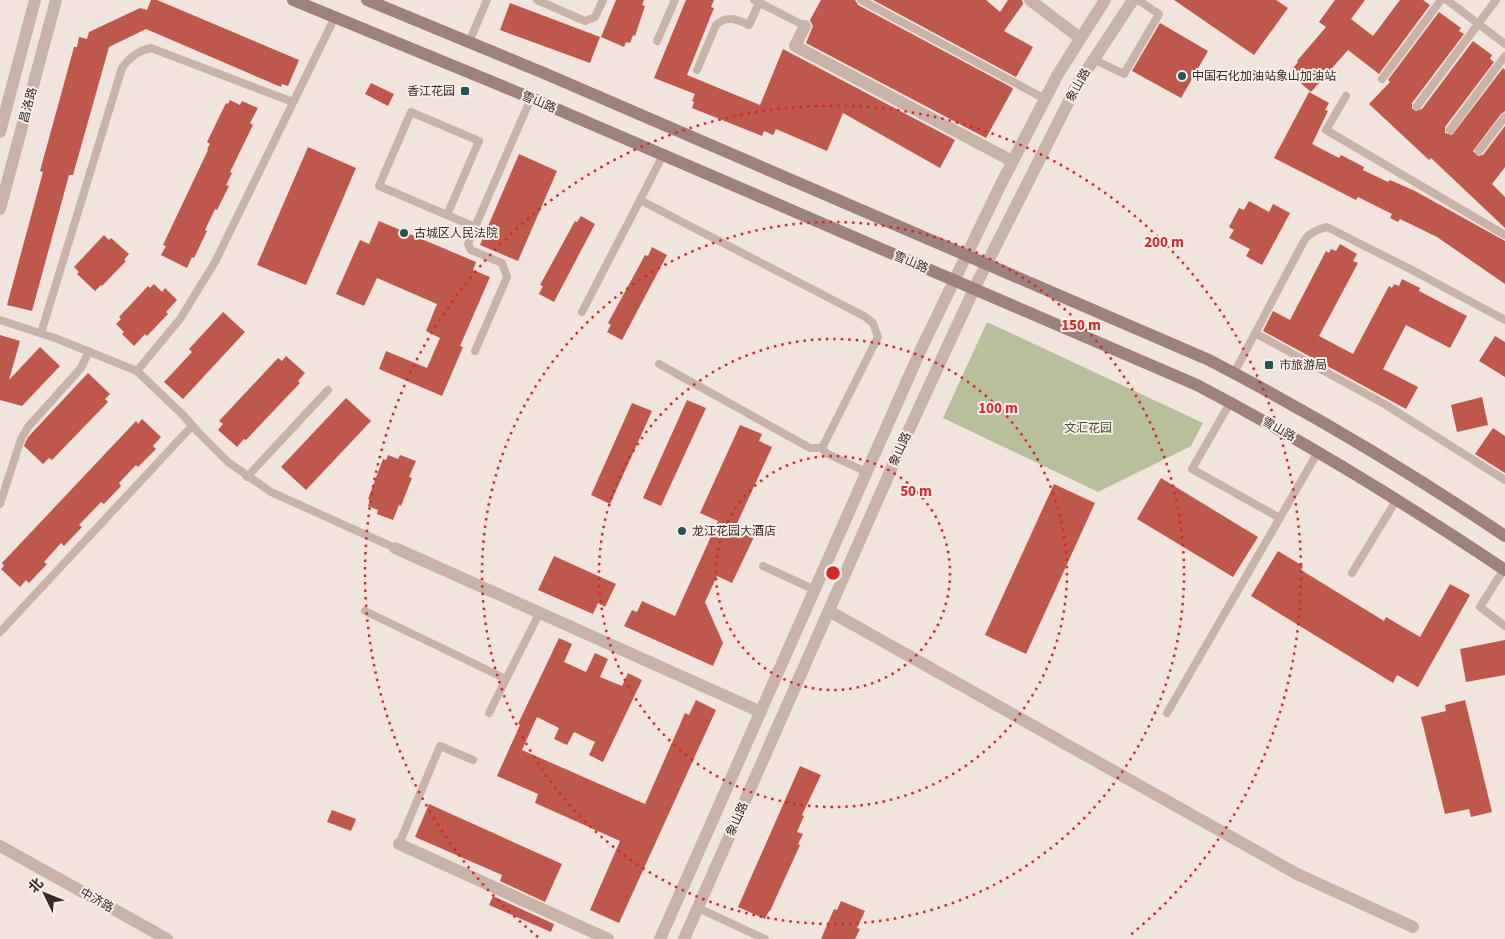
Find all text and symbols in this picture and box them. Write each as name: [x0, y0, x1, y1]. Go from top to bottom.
street label: 象山路: [1062, 65, 1095, 105]
place label: 中国石化加油站象山加油站: [1192, 68, 1336, 85]
marker: 中国石化加油站象山加油站: [1176, 70, 1188, 82]
place label: 香江花园: [407, 83, 455, 100]
marker: 香江花园: [459, 85, 471, 97]
street label: 昌洛路: [16, 86, 41, 125]
street label: 雪山路: [519, 88, 559, 117]
place label: 古城区人民法院: [414, 225, 498, 242]
marker: 古城区人民法院: [398, 227, 410, 239]
text: 200 m: [1144, 232, 1184, 253]
street label: 雪山路: [891, 248, 931, 277]
text: 150 m: [1061, 315, 1101, 336]
place label: 市旅游局: [1279, 357, 1327, 374]
marker: 市旅游局: [1263, 359, 1275, 371]
text: 100 m: [978, 398, 1018, 419]
street label: 雪山路: [1259, 413, 1299, 446]
park label: 文汇花园: [1064, 420, 1112, 437]
street label: 象山路: [885, 429, 916, 469]
text: 50 m: [900, 481, 932, 502]
place label: 龙江花园大酒店: [692, 523, 776, 540]
marker: 龙江花园大酒店: [676, 525, 688, 537]
centre of rings: [824, 564, 842, 582]
street label: 象山路: [722, 799, 753, 839]
north arrow: [20, 869, 70, 919]
text: 北: [24, 874, 48, 898]
street label: 中济路: [77, 884, 117, 917]

